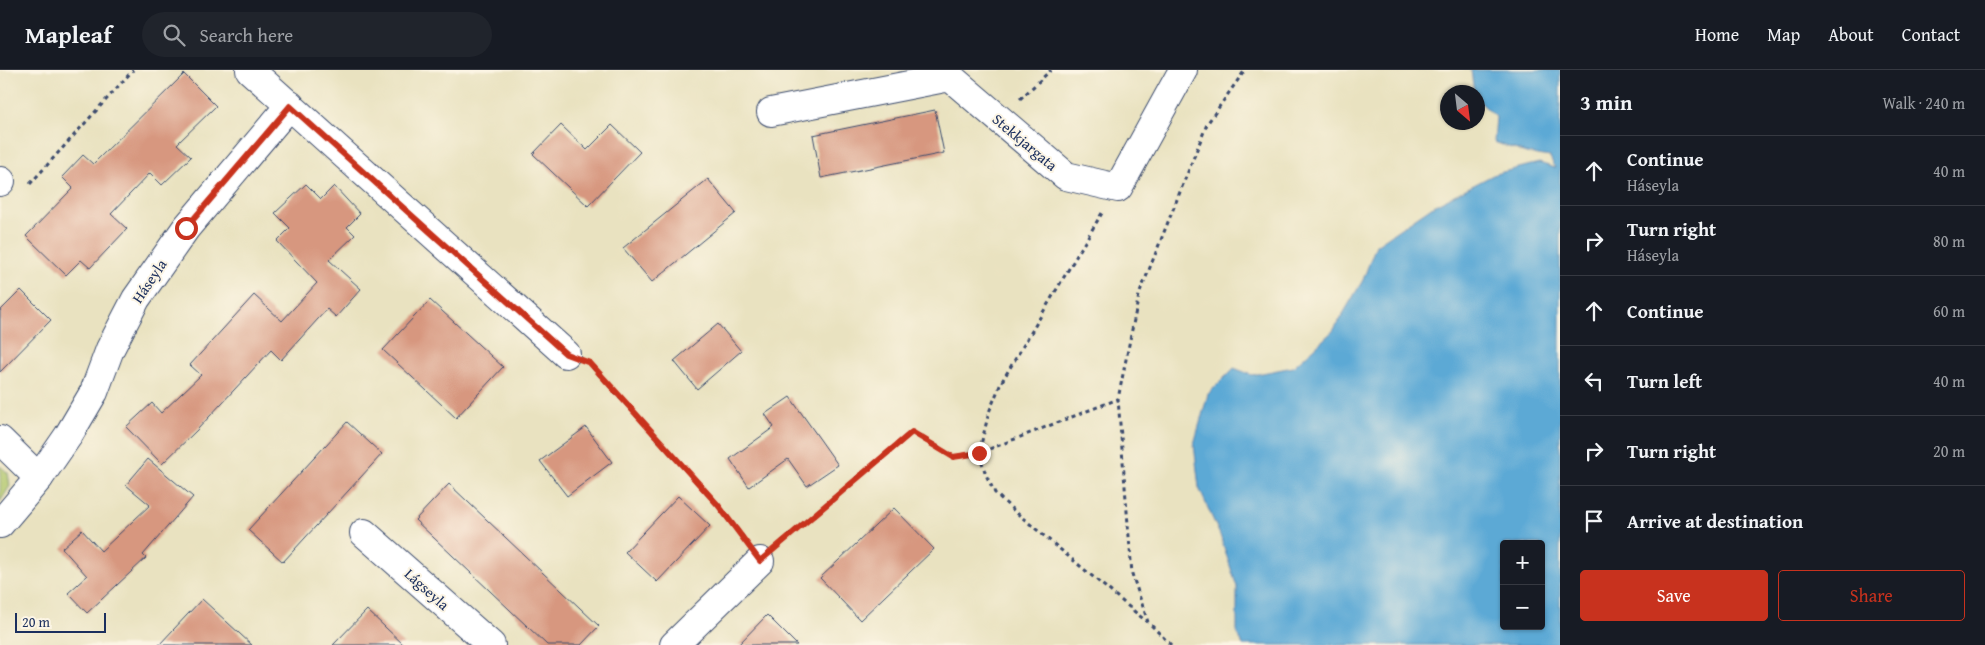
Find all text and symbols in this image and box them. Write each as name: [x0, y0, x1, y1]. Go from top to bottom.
search box: [142, 12, 492, 57]
text: Mapleaf: [25, 17, 112, 52]
icon: search: [160, 21, 188, 49]
text: Search here: [200, 21, 293, 49]
text: Home: [1695, 21, 1739, 48]
text: Map: [1767, 21, 1800, 48]
text: About: [1828, 21, 1874, 48]
text: Contact: [1902, 21, 1960, 48]
north arrow: [1440, 85, 1485, 130]
text: 3 min: [1580, 87, 1632, 118]
text: Walk · 240 m: [1882, 91, 1965, 115]
street label: Stekkjargata: [988, 109, 1062, 175]
text: Continue: [1627, 145, 1704, 173]
icon: ahead: [1580, 157, 1608, 185]
text: 40 m: [1933, 159, 1965, 183]
text: Háseyla: [1627, 173, 1679, 197]
text: Turn right: [1627, 215, 1716, 243]
route start: [175, 217, 198, 240]
icon: right: [1580, 227, 1608, 255]
text: 80 m: [1933, 229, 1965, 253]
text: Háseyla: [1627, 243, 1679, 267]
street label: Háseyla: [127, 255, 171, 307]
icon: ahead: [1580, 297, 1608, 325]
text: Continue: [1627, 297, 1704, 325]
text: 60 m: [1933, 299, 1965, 323]
icon: left: [1580, 367, 1608, 395]
text: Turn left: [1627, 367, 1702, 395]
text: 40 m: [1933, 369, 1965, 393]
icon: right: [1580, 437, 1608, 465]
text: Turn right: [1627, 437, 1716, 465]
text: 20 m: [1933, 439, 1965, 463]
route end: [968, 442, 991, 465]
icon: arrive: [1580, 507, 1608, 535]
text: Arrive at destination: [1627, 507, 1803, 535]
map controls: [1500, 540, 1545, 630]
button: +: [1500, 540, 1545, 585]
street label: Lágseyla: [400, 563, 454, 615]
button: Save: [1580, 570, 1768, 621]
button: Share: [1778, 570, 1965, 621]
button: −: [1500, 585, 1545, 630]
scale bar: [15, 610, 106, 633]
text: 20 m: [22, 612, 50, 632]

